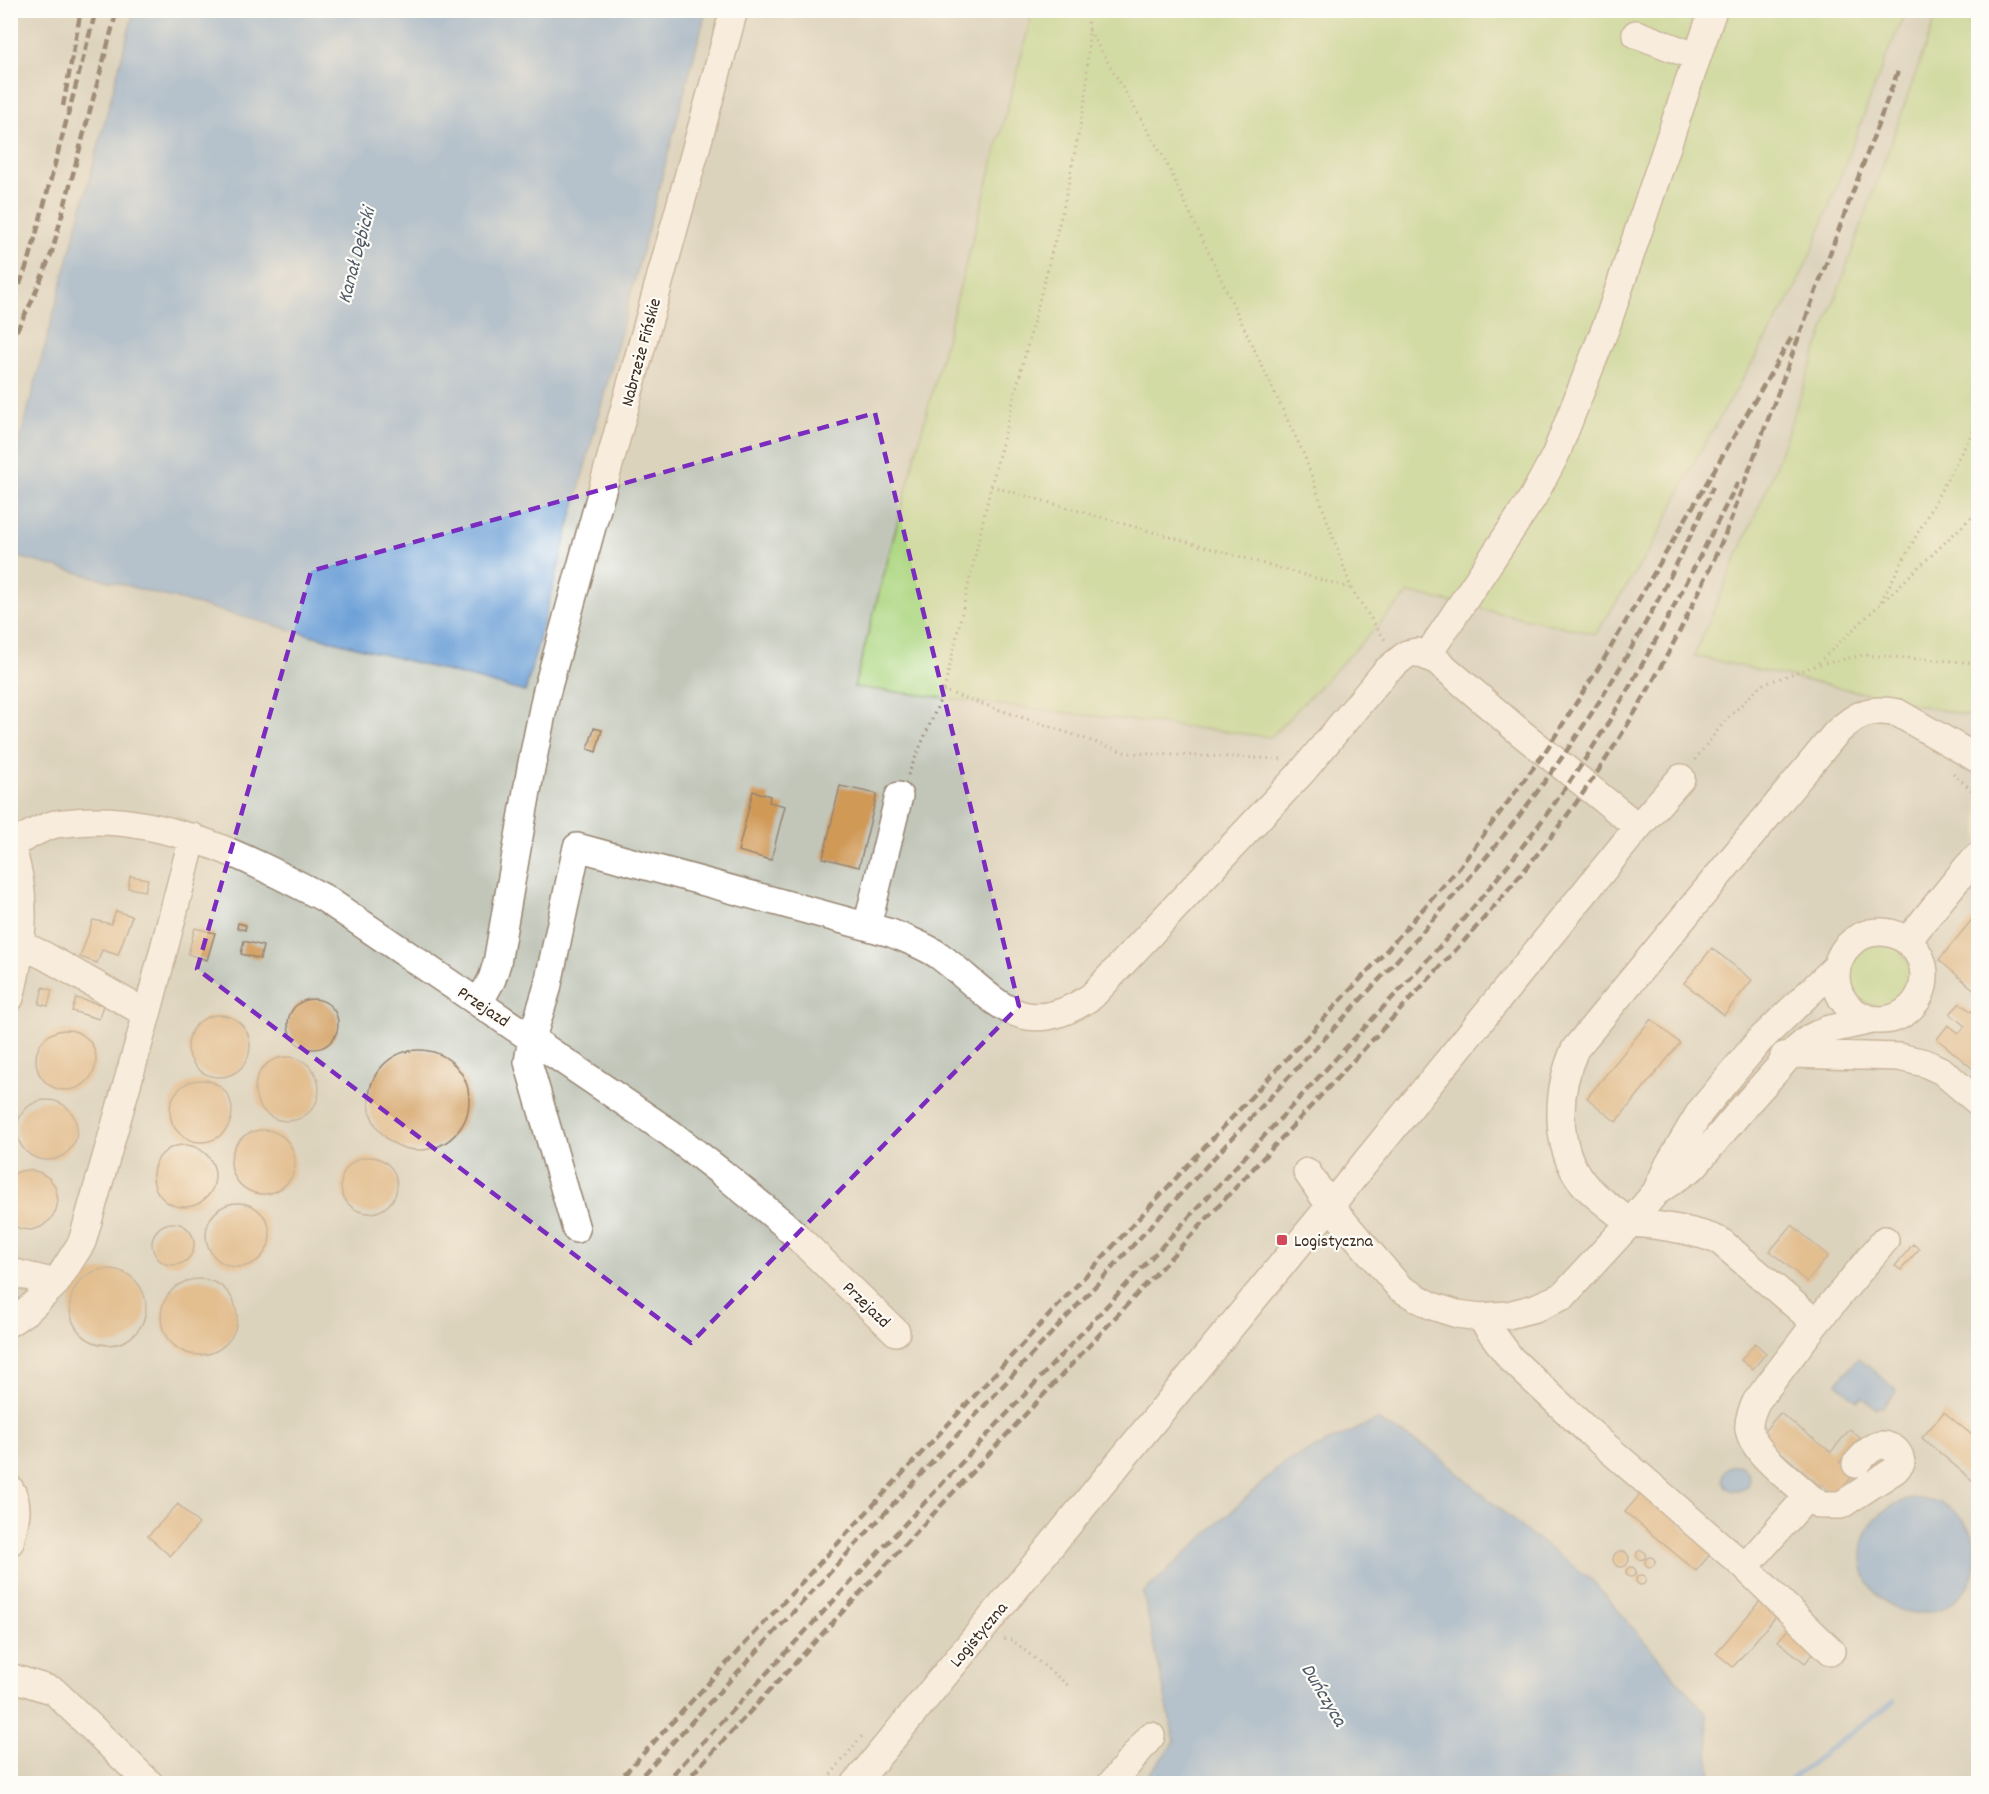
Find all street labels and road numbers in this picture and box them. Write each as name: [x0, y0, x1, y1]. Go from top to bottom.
street label: Nabrzeże Fińskie: [616, 296, 669, 410]
street label: Przejazd: [452, 981, 514, 1035]
street label: Przejazd: [836, 1277, 895, 1335]
street label: Logistyczna: [945, 1597, 1015, 1674]

